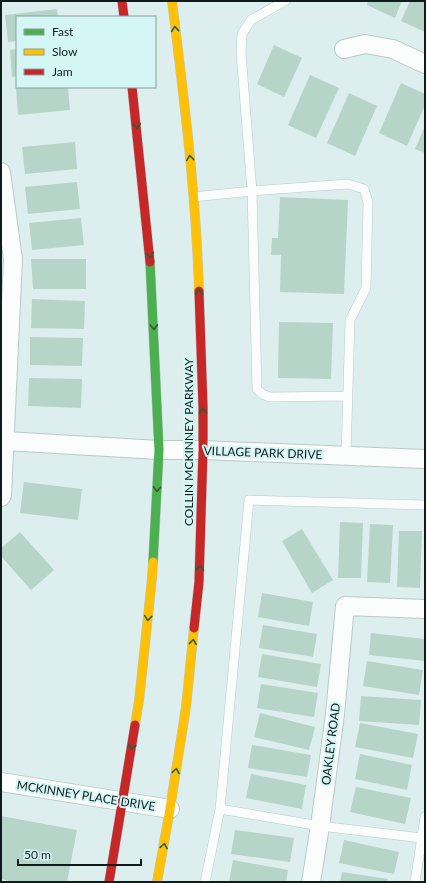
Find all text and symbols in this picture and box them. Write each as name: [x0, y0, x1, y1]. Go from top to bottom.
legend: [16, 16, 156, 88]
text: Fast: [52, 24, 74, 39]
one-way arrow: [171, 26, 180, 32]
text: Slow: [52, 44, 78, 59]
text: Jam: [52, 64, 73, 79]
one-way arrow: [132, 123, 141, 129]
one-way arrow: [185, 155, 194, 161]
one-way arrow: [145, 252, 154, 258]
one-way arrow: [195, 289, 204, 295]
one-way arrow: [149, 324, 158, 330]
street label: COLLIN MCKINNEY PARKWAY: [181, 357, 196, 526]
one-way arrow: [199, 408, 207, 414]
street label: VILLAGE PARK DRIVE: [203, 443, 323, 462]
one-way arrow: [153, 486, 161, 492]
one-way arrow: [196, 565, 204, 571]
one-way arrow: [144, 615, 153, 621]
one-way arrow: [188, 639, 197, 645]
street label: OAKLEY ROAD: [318, 702, 343, 786]
one-way arrow: [128, 744, 137, 750]
one-way arrow: [171, 768, 180, 774]
street label: MCKINNEY PLACE DRIVE: [16, 777, 157, 814]
scale bar: [18, 841, 141, 867]
one-way arrow: [159, 843, 167, 849]
text: 50 m: [24, 847, 51, 862]

